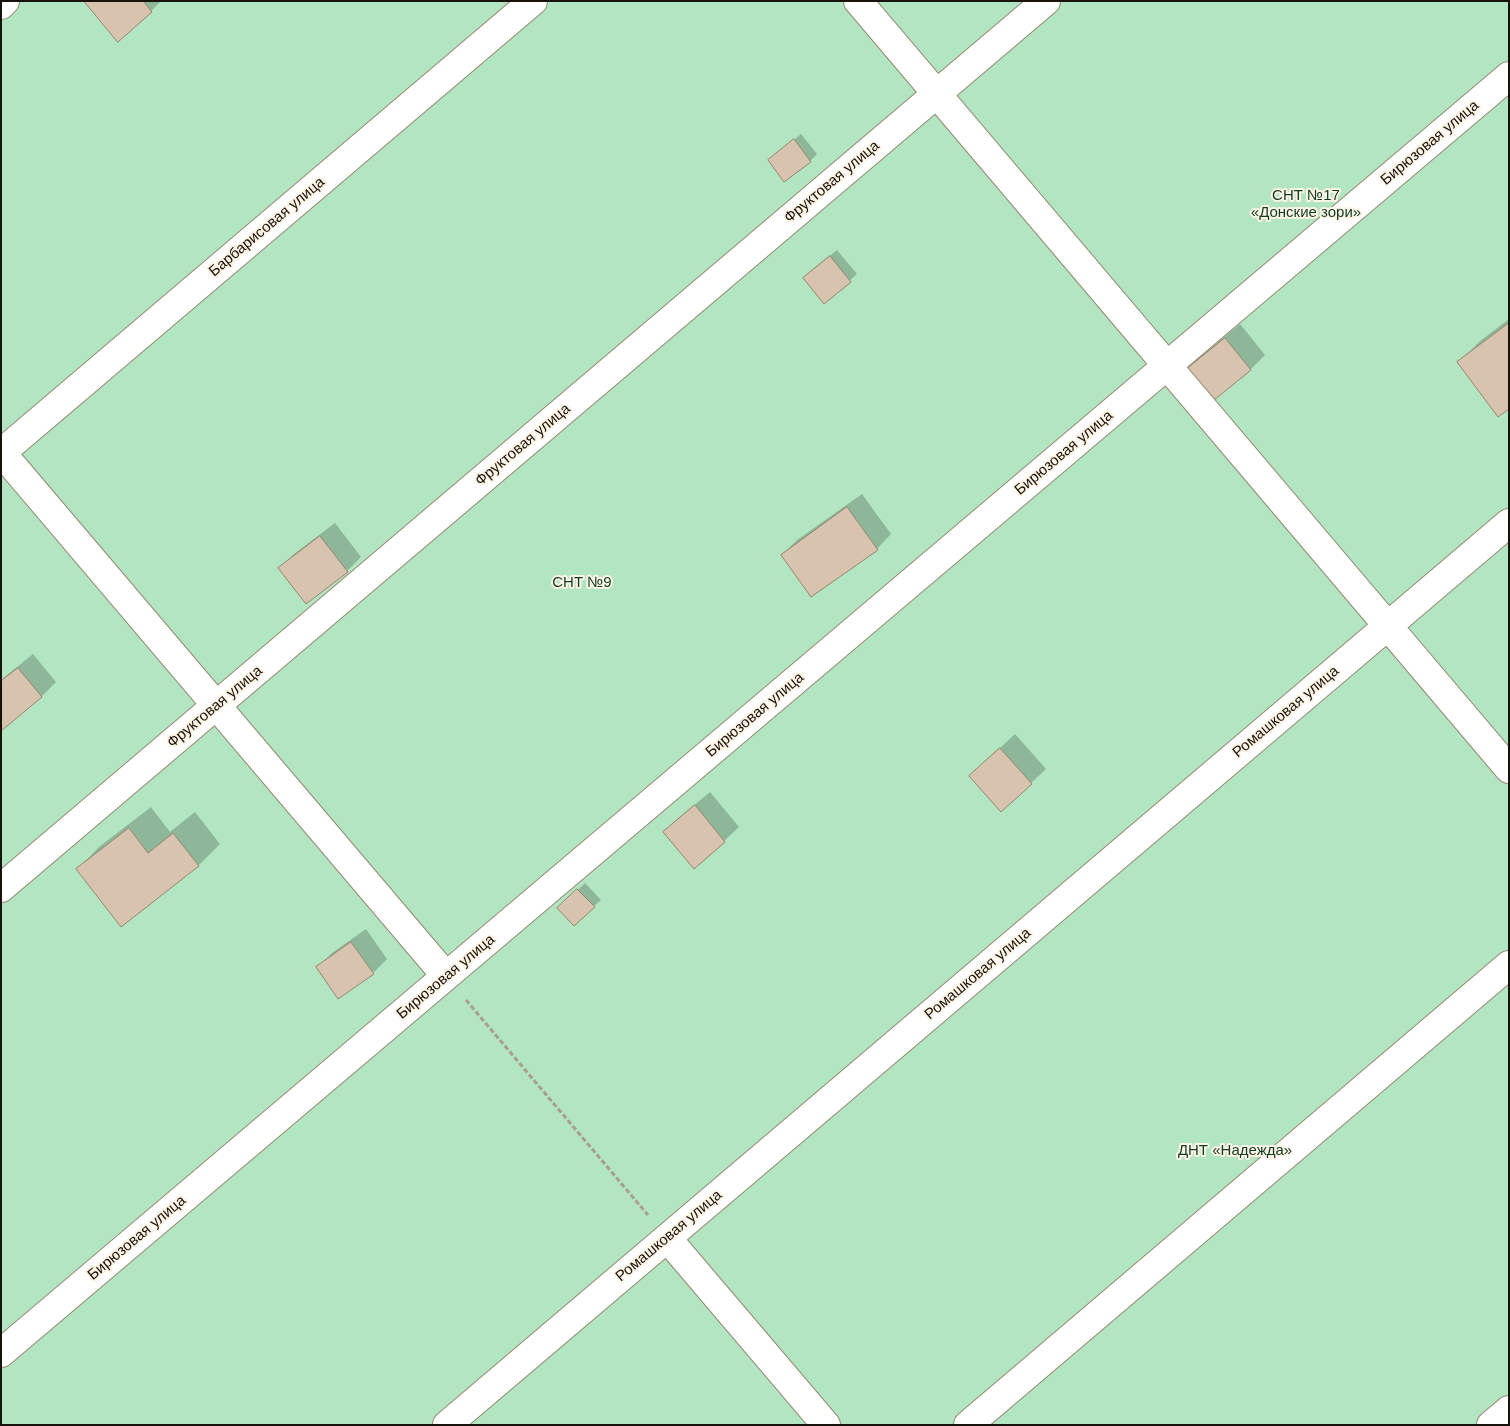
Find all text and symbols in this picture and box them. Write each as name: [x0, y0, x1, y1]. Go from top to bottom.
street label: Бирюзовая улица: [1377, 97, 1483, 189]
street label: Фруктовая улица: [781, 137, 883, 227]
street label: Барбарисовая улица: [205, 173, 329, 281]
park label: СНТ №17 «Донские зори»: [1251, 187, 1361, 222]
street label: Фруктовая улица: [472, 400, 574, 490]
street label: Бирюзовая улица: [1011, 407, 1117, 499]
park label: СНТ №9: [552, 574, 612, 592]
street label: Фруктовая улица: [164, 662, 266, 752]
street label: Ромашковая улица: [1229, 662, 1343, 762]
street label: Бирюзовая улица: [702, 669, 808, 761]
street label: Ромашковая улица: [921, 924, 1035, 1024]
street label: Бирюзовая улица: [393, 931, 499, 1023]
park label: ДНТ «Надежда»: [1178, 1142, 1292, 1160]
street label: Ромашковая улица: [612, 1186, 726, 1286]
street label: Бирюзовая улица: [84, 1192, 190, 1284]

